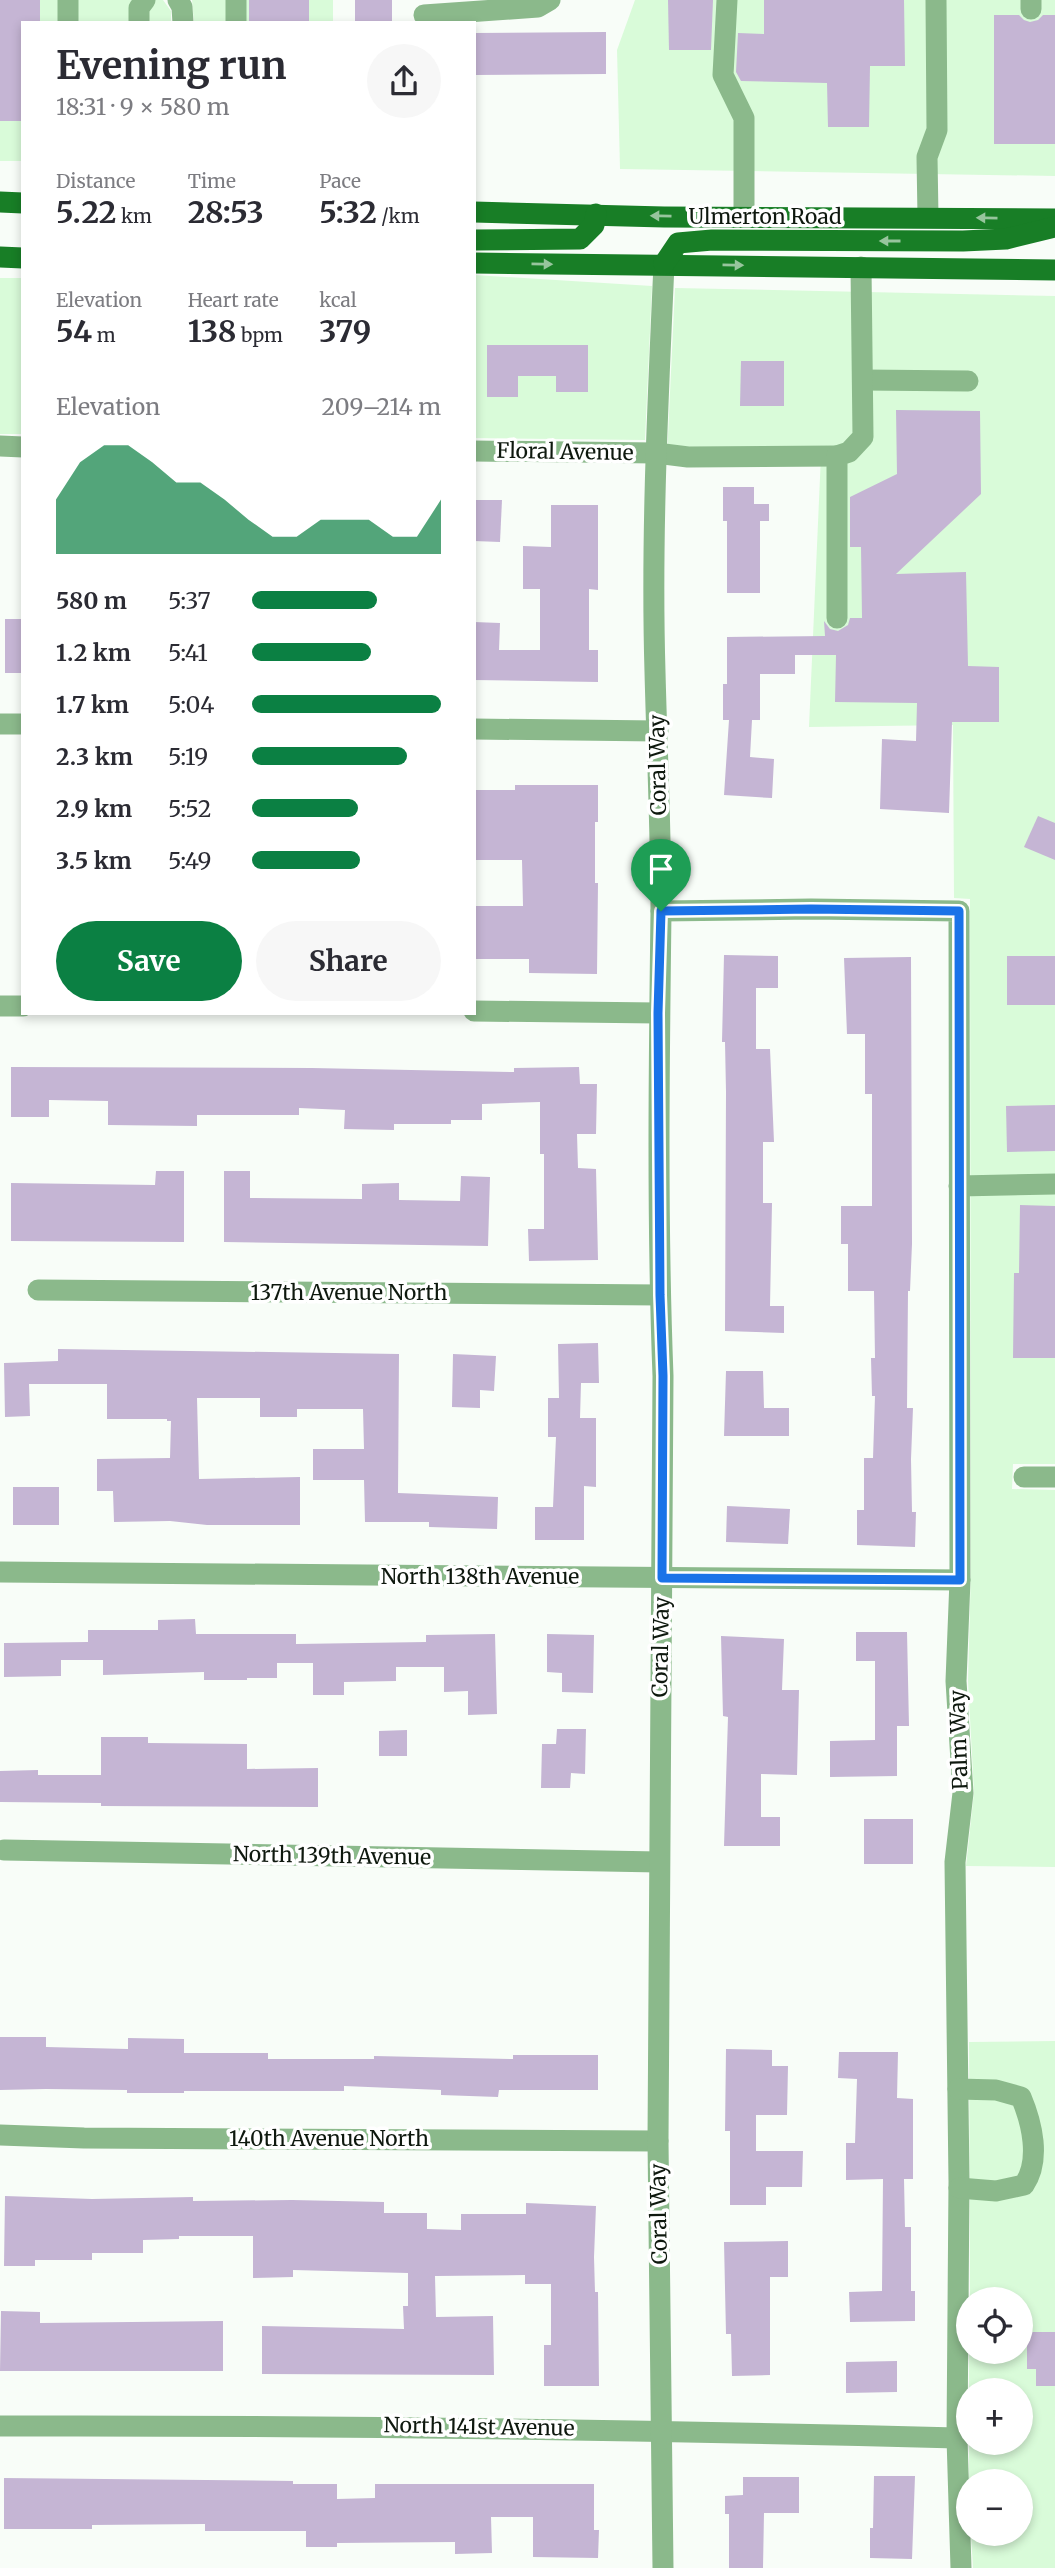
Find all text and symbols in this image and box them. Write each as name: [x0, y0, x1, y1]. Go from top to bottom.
text: Evening run: [56, 42, 287, 89]
button: share: [367, 44, 441, 118]
text: 18:31 · 9 × 580 m: [56, 92, 230, 121]
text: Distance: [56, 169, 135, 193]
text: Time: [188, 169, 236, 193]
text: Pace: [319, 169, 361, 193]
text: 5.22: [56, 193, 116, 231]
text: 28:53: [188, 193, 264, 231]
text: 5:32: [319, 193, 377, 231]
street label: Ulmerton Road: [688, 203, 842, 230]
text: km: [116, 204, 152, 228]
text: /km: [377, 204, 420, 228]
one-way arrow: [650, 211, 672, 222]
one-way arrow: [976, 212, 998, 224]
one-way arrow: [879, 235, 901, 247]
one-way arrow: [532, 258, 554, 269]
one-way arrow: [722, 259, 744, 271]
text: Elevation: [56, 288, 142, 312]
text: Heart rate: [188, 288, 279, 312]
text: kcal: [319, 288, 357, 312]
text: 54: [56, 312, 92, 350]
text: 138: [188, 312, 236, 350]
text: 379: [319, 312, 371, 350]
text: m: [92, 323, 116, 347]
text: bpm: [236, 323, 283, 347]
text: Elevation: [56, 392, 160, 421]
text: 209–214 m: [322, 392, 441, 421]
street label: Floral Avenue: [496, 437, 634, 466]
text: 580 m: [56, 586, 127, 615]
text: 5:37: [168, 586, 211, 615]
text: 1.2 km: [56, 638, 131, 667]
text: 5:41: [168, 638, 208, 667]
text: 1.7 km: [56, 690, 129, 719]
text: 5:04: [168, 690, 214, 719]
street label: Coral Way: [643, 714, 672, 816]
text: 2.3 km: [56, 742, 133, 771]
text: 5:19: [168, 742, 208, 771]
text: 2.9 km: [56, 794, 132, 823]
text: 5:52: [168, 794, 212, 823]
pin: [631, 839, 691, 911]
text: 3.5 km: [56, 846, 132, 875]
text: 5:49: [168, 846, 211, 875]
icon: arrive: [642, 850, 680, 888]
button: Save: [56, 921, 242, 1001]
button: Share: [256, 921, 441, 1001]
street label: 137th Avenue North: [250, 1279, 448, 1306]
street label: North 138th Avenue: [381, 1563, 579, 1590]
street label: Coral Way: [646, 1596, 675, 1698]
street label: Palm Way: [943, 1689, 974, 1791]
street label: North 139th Avenue: [233, 1840, 431, 1871]
street label: 140th Avenue North: [229, 2125, 429, 2152]
street label: Coral Way: [644, 2163, 673, 2265]
map controls: [956, 2287, 1033, 2546]
button: locate: [956, 2287, 1033, 2364]
button: +: [956, 2378, 1033, 2455]
street label: North 141st Avenue: [383, 2411, 575, 2442]
button: −: [956, 2469, 1033, 2546]

